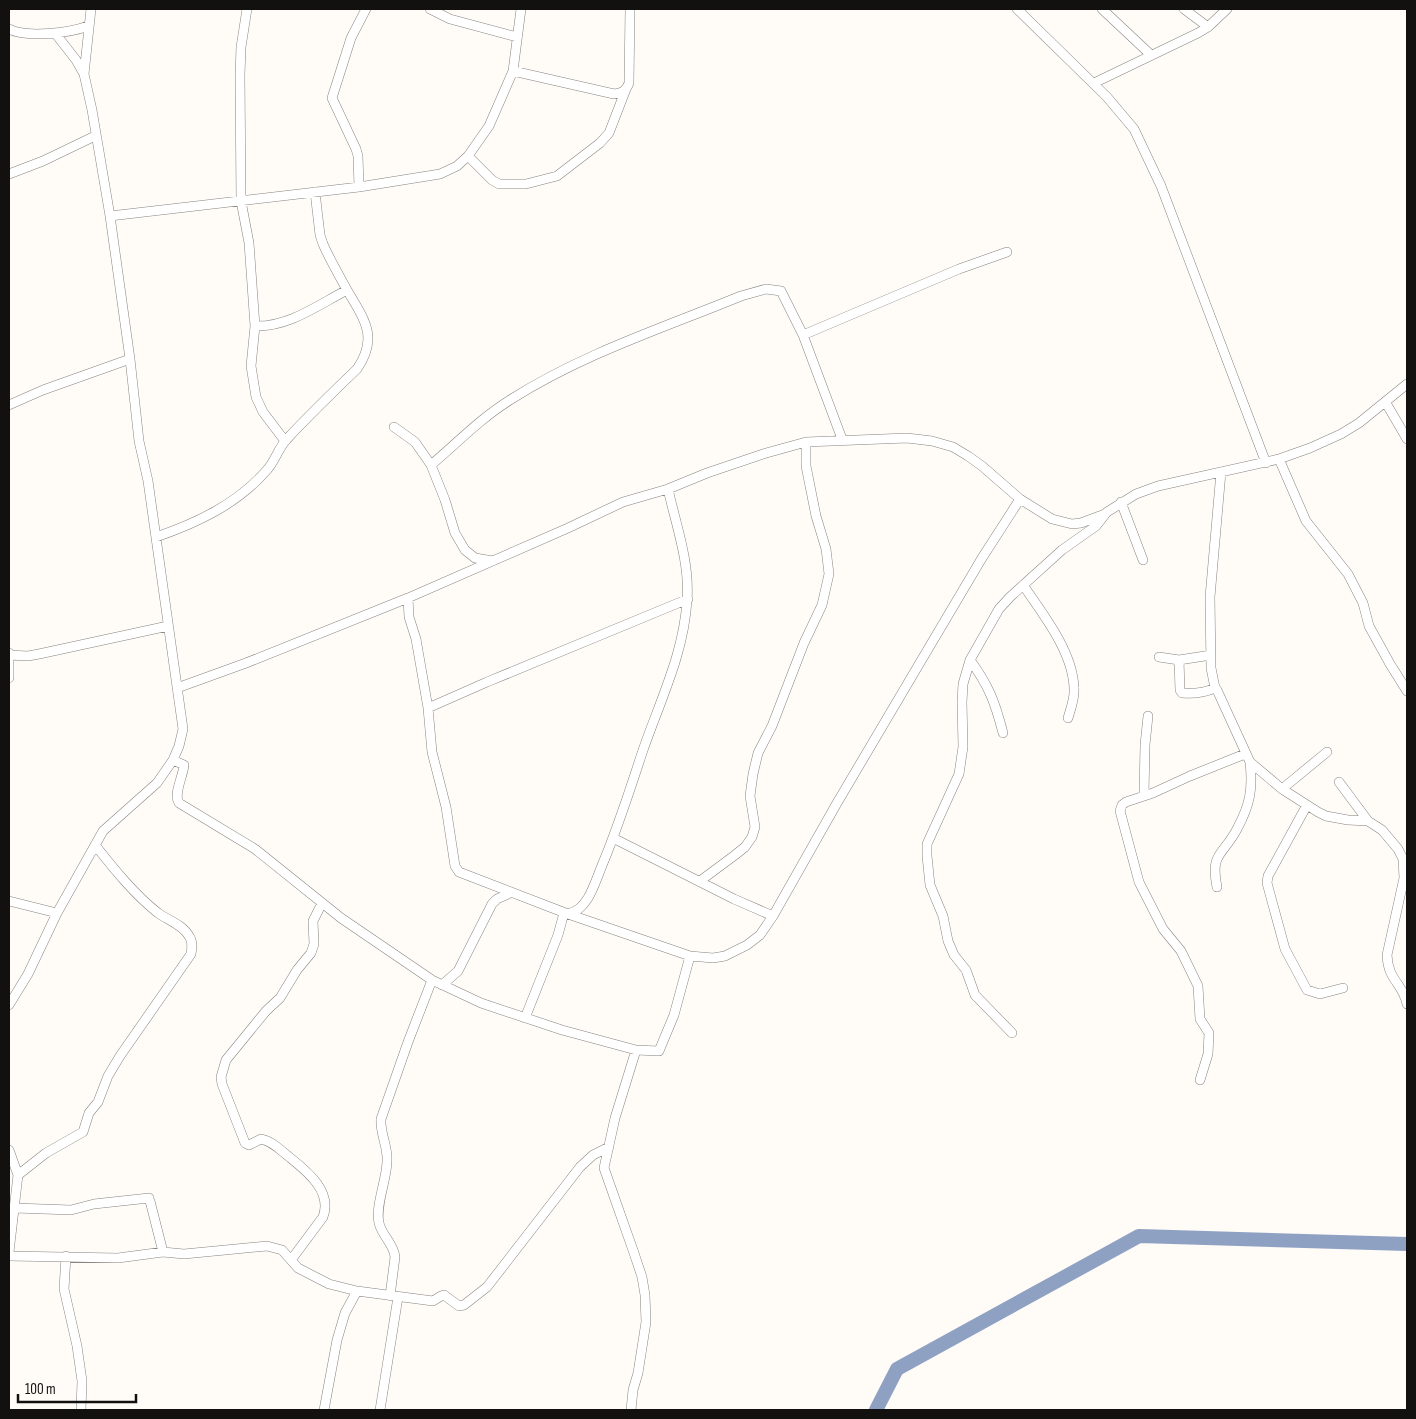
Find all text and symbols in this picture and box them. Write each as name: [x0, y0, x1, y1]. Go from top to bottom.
scale bar: [18, 1372, 135, 1404]
text: 100 m: [25, 1380, 56, 1399]

